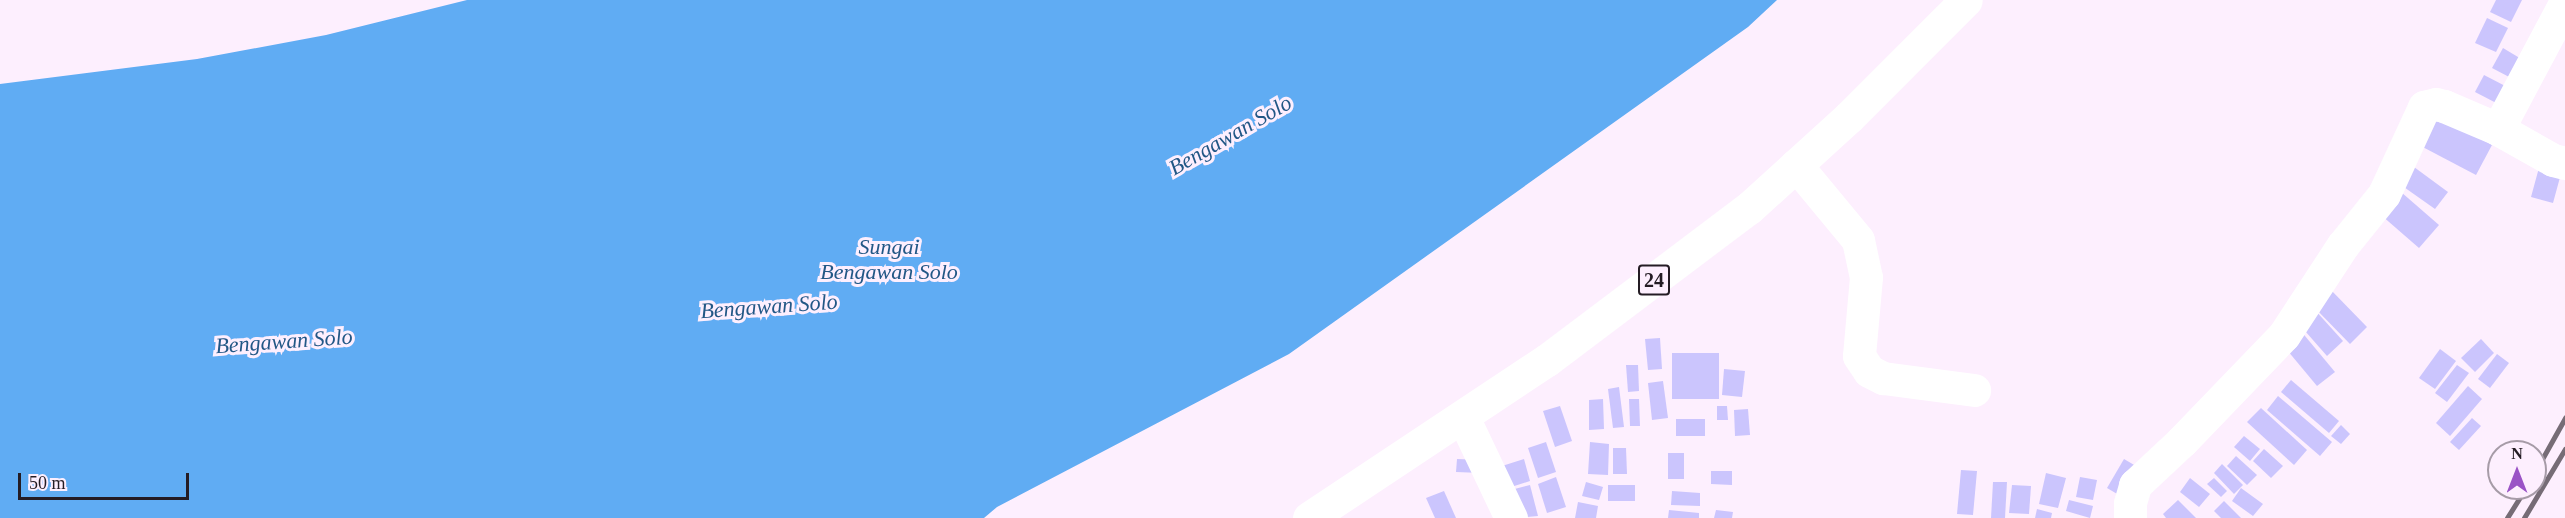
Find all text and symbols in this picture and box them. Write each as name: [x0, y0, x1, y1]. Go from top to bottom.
water label: Bengawan Solo: [1164, 89, 1296, 181]
water label: Sungai Bengawan Solo: [820, 233, 958, 284]
road number: 24: [1638, 263, 1670, 297]
water label: Bengawan Solo: [700, 288, 838, 324]
water label: Bengawan Solo: [215, 323, 353, 359]
north arrow: [2487, 440, 2547, 500]
text: N: [2511, 445, 2523, 462]
scale bar: [21, 461, 192, 499]
text: 50 m: [29, 473, 66, 493]

